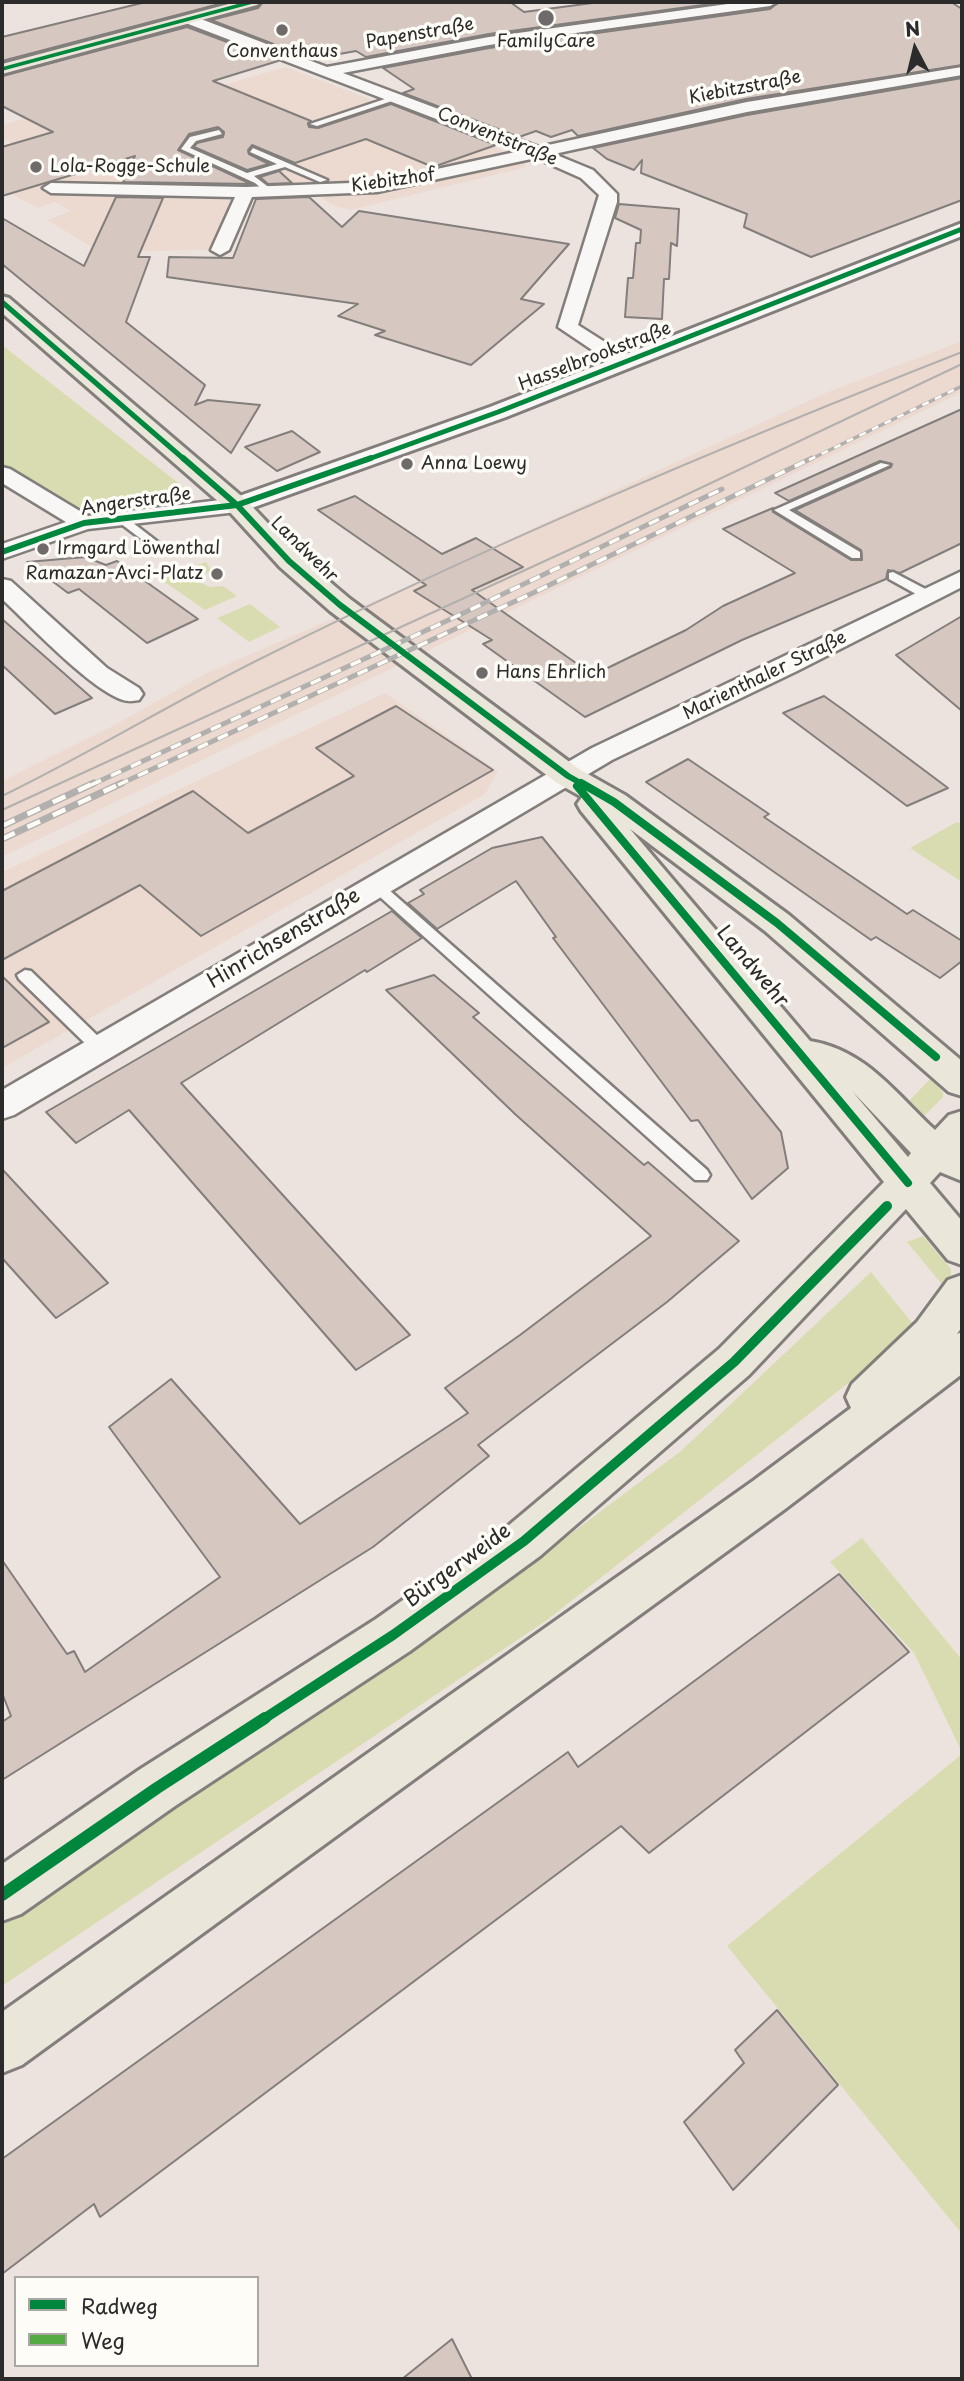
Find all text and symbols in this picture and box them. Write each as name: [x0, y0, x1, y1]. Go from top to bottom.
marker: FamilyCare: [536, 8, 556, 28]
text: N: [903, 13, 922, 43]
street label: Papenstraße: [364, 14, 476, 54]
north arrow: [880, 14, 950, 84]
marker: Conventhaus: [274, 22, 290, 38]
place label: FamilyCare: [497, 31, 595, 53]
place label: Conventhaus: [226, 41, 338, 63]
street label: Kiebitzstraße: [687, 67, 803, 109]
street label: Conventstraße: [434, 103, 560, 171]
place label: Lola-Rogge-Schule: [50, 156, 210, 178]
marker: Lola-Rogge-Schule: [28, 159, 44, 175]
street label: Kiebitzhof: [350, 164, 436, 198]
street label: Hasselbrookstraße: [516, 318, 674, 396]
place label: Anna Loewy: [421, 453, 527, 475]
marker: Anna Loewy: [399, 456, 415, 472]
street label: Angerstraße: [80, 484, 192, 520]
street label: Landwehr: [266, 513, 342, 587]
place label: Irmgard Löwenthal: [57, 538, 220, 560]
marker: Irmgard Löwenthal: [35, 541, 51, 557]
place label: Ramazan-Avci-Platz: [26, 563, 203, 585]
marker: Ramazan-Avci-Platz: [209, 566, 225, 582]
street label: Marienthaler Straße: [680, 627, 850, 725]
place label: Hans Ehrlich: [496, 662, 606, 684]
marker: Hans Ehrlich: [474, 665, 490, 681]
street label: Hinrichsenstraße: [203, 883, 365, 995]
street label: Landwehr: [711, 921, 793, 1013]
street label: Bürgerweide: [400, 1519, 516, 1613]
legend: [14, 2276, 259, 2367]
text: Radweg: [81, 2289, 158, 2321]
text: Weg: [81, 2324, 125, 2356]

